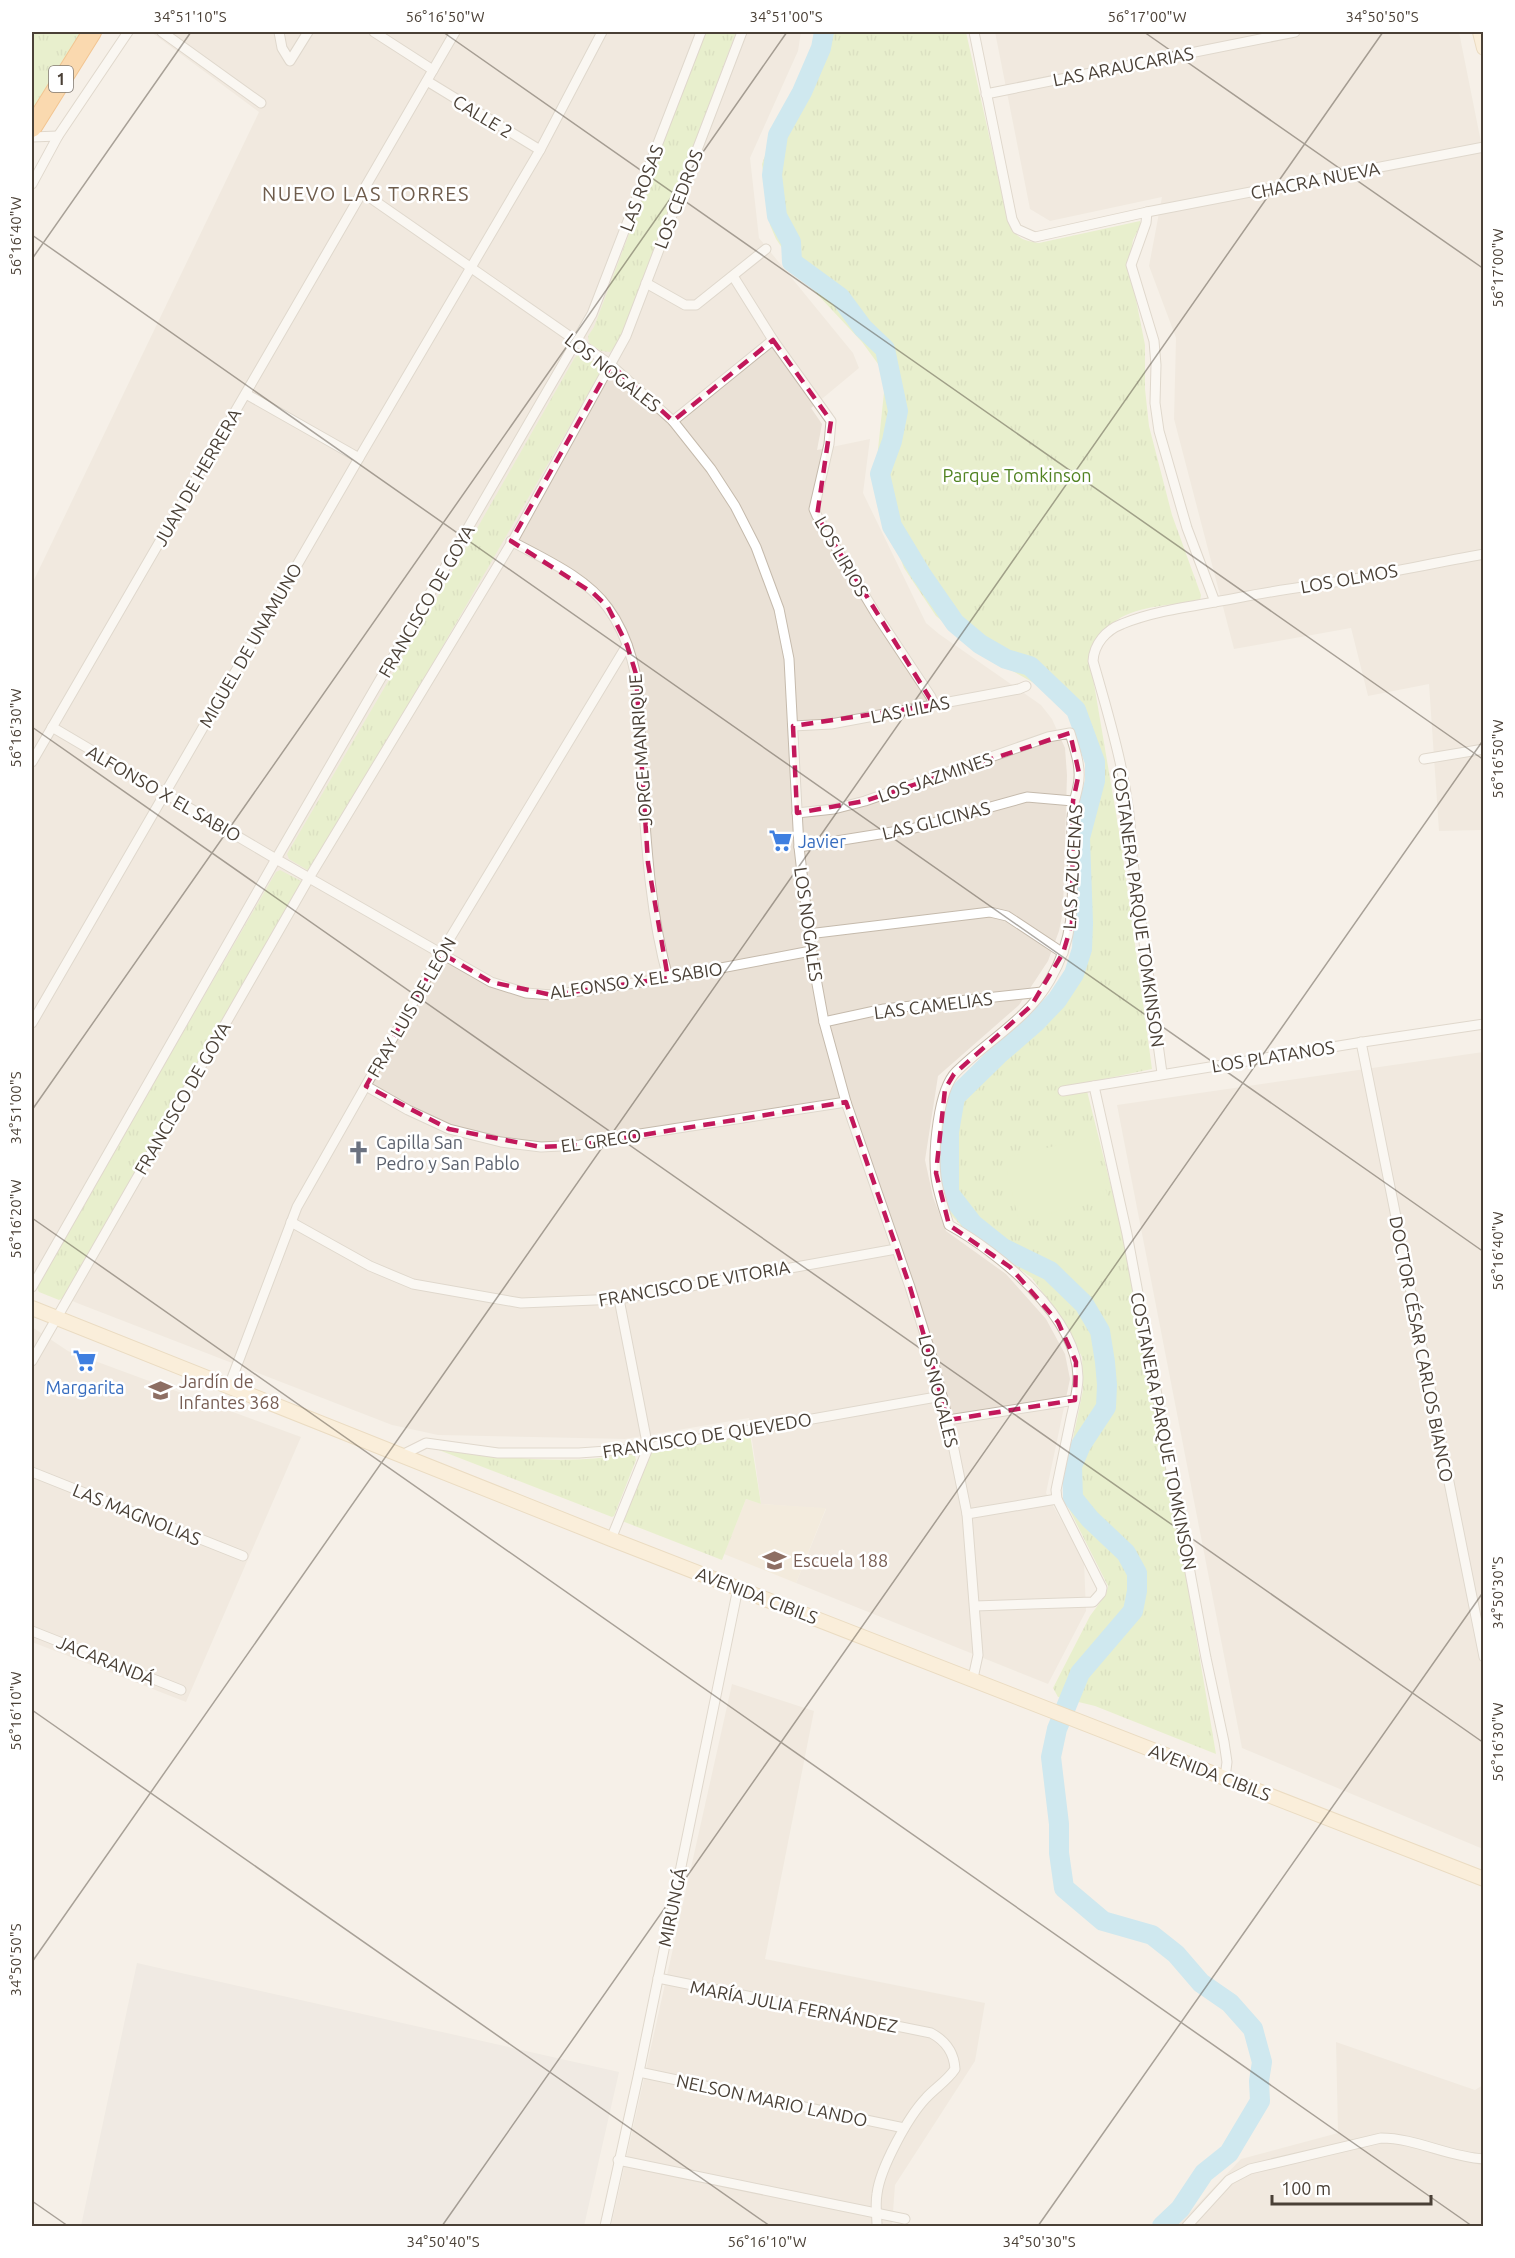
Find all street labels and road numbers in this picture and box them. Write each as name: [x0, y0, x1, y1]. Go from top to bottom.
street label: LAS ARAUCARIAS: [1051, 43, 1195, 89]
road number: 1: [49, 66, 73, 92]
street label: CALLE 2: [450, 90, 516, 142]
street label: LAS ROSAS: [615, 142, 667, 234]
street label: LOS CEDROS: [650, 147, 706, 251]
street label: CHACRA NUEVA: [1249, 158, 1382, 202]
street label: LOS NOGALES: [561, 329, 665, 415]
street label: JUAN DE HERRERA: [149, 404, 245, 549]
street label: LOS LIRIOS: [811, 512, 873, 600]
street label: FRANCISCO DE GOYA: [374, 521, 478, 681]
street label: MIGUEL DE UNAMUNO: [195, 559, 305, 731]
street label: LOS OLMOS: [1299, 560, 1399, 596]
street label: JORGE MANRIQUE: [625, 673, 656, 827]
street label: LAS LILAS: [869, 692, 951, 726]
street label: ALFONSO X EL SABIO: [83, 741, 245, 845]
street label: LOS JAZMINES: [875, 748, 995, 806]
street label: COSTANERA PARQUE TOMKINSON: [1108, 766, 1169, 1049]
street label: LAS GLICINAS: [880, 797, 992, 843]
street label: LAS AZUCENAS: [1059, 804, 1085, 930]
street label: LOS NOGALES: [791, 866, 827, 982]
street label: FRAY LUIS DE LEÓN: [362, 933, 459, 1081]
street label: ALFONSO X EL SABIO: [548, 958, 724, 1002]
street label: LAS CAMELIAS: [873, 988, 993, 1022]
street label: FRANCISCO DE GOYA: [130, 1018, 234, 1178]
street label: LOS PLATANOS: [1210, 1036, 1336, 1076]
street label: EL GRECO: [559, 1124, 643, 1156]
street label: DOCTOR CÉSAR CARLOS BIANCO: [1386, 1214, 1459, 1484]
street label: FRANCISCO DE VITORIA: [597, 1256, 792, 1310]
street label: COSTANERA PARQUE TOMKINSON: [1126, 1290, 1201, 1572]
street label: LOS NOGALES: [915, 1333, 963, 1449]
street label: FRANCISCO DE QUEVEDO: [601, 1409, 813, 1462]
street label: LAS MAGNOLIAS: [70, 1479, 204, 1549]
street label: AVENIDA CIBILS: [693, 1563, 821, 1627]
street label: JACARANDÁ: [54, 1630, 159, 1689]
street label: AVENIDA CIBILS: [1146, 1740, 1274, 1804]
street label: MIRUNGÁ: [653, 1865, 690, 1948]
street label: MARÍA JULIA FERNÁNDEZ: [689, 1975, 900, 2036]
street label: NELSON MARIO LANDO: [675, 2070, 869, 2130]

